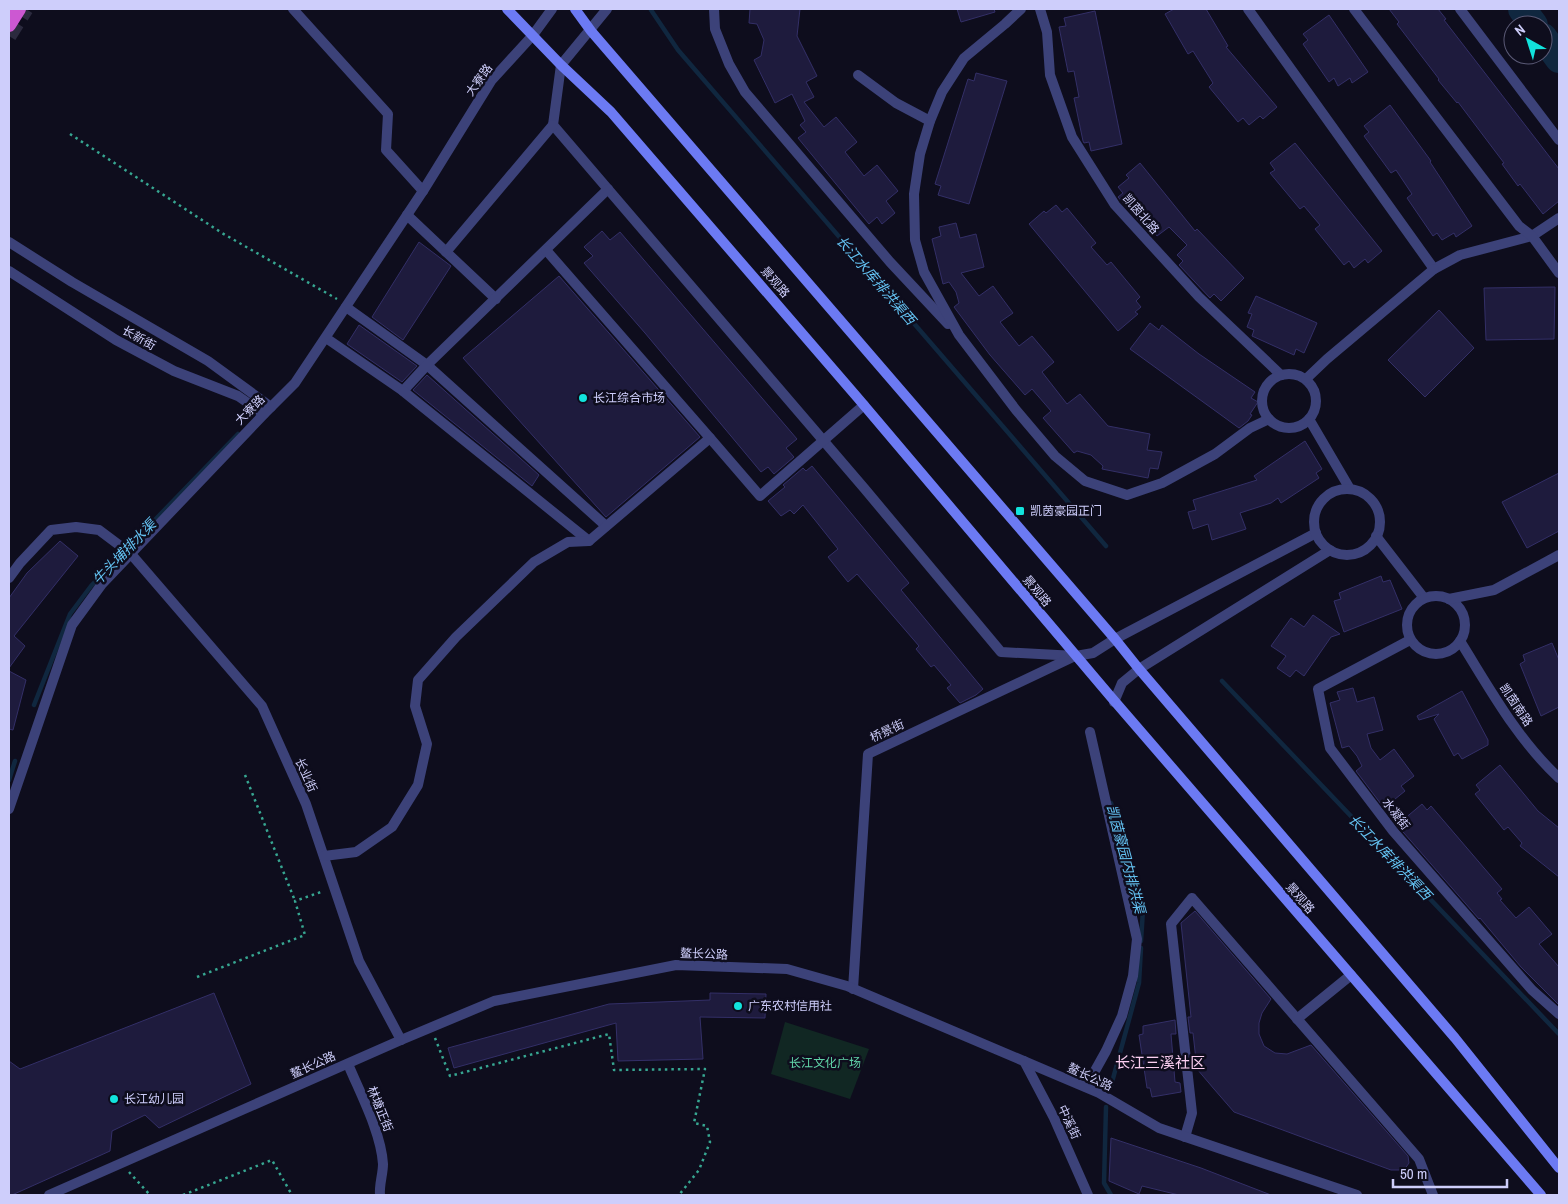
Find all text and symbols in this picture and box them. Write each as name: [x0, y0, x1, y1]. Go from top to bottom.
north arrow: [1503, 15, 1553, 65]
text: N: [1511, 20, 1529, 40]
street label: 大寮路: [462, 61, 496, 99]
street label: 凯茵北路: [1119, 191, 1163, 237]
water label: 长江水库排洪渠西: [832, 232, 921, 330]
street label: 景观路: [757, 263, 793, 301]
street label: 长新街: [119, 322, 159, 354]
place label: 长江综合市场: [593, 390, 665, 406]
street label: 大寮路: [232, 392, 268, 428]
marker: 长江综合市场: [577, 392, 589, 404]
place label: 凯茵豪园正门: [1030, 503, 1102, 519]
marker: 凯茵豪园正门: [1014, 505, 1026, 517]
water label: 牛头埔排水渠: [88, 514, 161, 588]
street label: 景观路: [1019, 572, 1055, 610]
street label: 凯茵南路: [1496, 681, 1536, 729]
street label: 桥景街: [867, 716, 907, 746]
street label: 长业街: [291, 755, 321, 795]
street label: 水凝街: [1379, 795, 1413, 833]
water label: 凯茵豪园内排洪渠: [1103, 803, 1150, 917]
water label: 长江水库排洪渠西: [1345, 810, 1437, 905]
street label: 景观路: [1282, 879, 1318, 917]
street label: 鳌长公路: [680, 945, 728, 963]
place label: 广东农村信用社: [748, 998, 832, 1014]
marker: 广东农村信用社: [732, 1000, 744, 1012]
street label: 鳌长公路: [288, 1048, 338, 1082]
district label: 长江三溪社区: [1115, 1052, 1205, 1073]
park label: 长江文化广场: [789, 1055, 861, 1071]
street label: 鳌长公路: [1065, 1060, 1115, 1094]
street label: 林塘正街: [364, 1084, 396, 1134]
place label: 长江幼儿园: [124, 1091, 184, 1107]
marker: 长江幼儿园: [108, 1093, 120, 1105]
street label: 中溪街: [1054, 1102, 1084, 1142]
scale bar: [1393, 1156, 1507, 1188]
text: 50 m: [1400, 1163, 1427, 1184]

